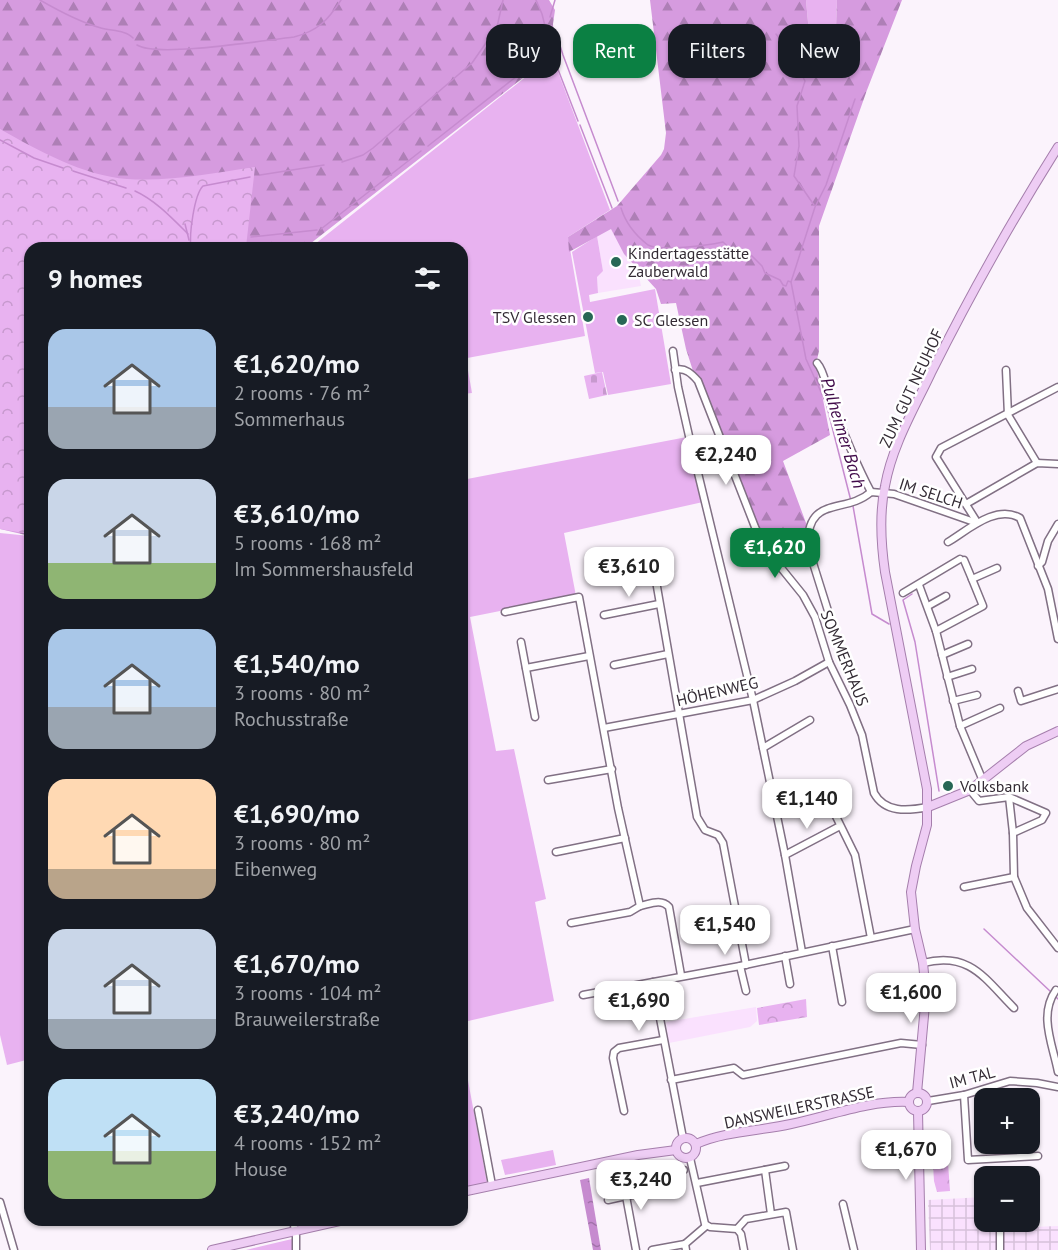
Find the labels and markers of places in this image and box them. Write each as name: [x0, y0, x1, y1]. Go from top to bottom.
place label: Kindertagesstätte Zauberwald: [628, 243, 749, 281]
marker: Kindertagesstätte Zauberwald: [609, 255, 623, 269]
place label: TSV Glessen: [493, 307, 576, 327]
marker: TSV Glessen: [581, 310, 595, 324]
place label: SC Glessen: [634, 310, 708, 330]
marker: SC Glessen: [615, 313, 629, 327]
pin: €2,240: [677, 435, 775, 486]
pin: €1,620: [726, 528, 824, 579]
pin: €3,610: [580, 547, 678, 598]
place label: Volksbank: [959, 776, 1029, 796]
pin: €1,140: [758, 779, 856, 830]
marker: Volksbank: [941, 779, 955, 793]
pin: €1,540: [676, 905, 774, 956]
pin: €1,600: [862, 973, 960, 1024]
pin: €1,690: [590, 981, 688, 1032]
pin: €1,670: [857, 1130, 955, 1181]
pin: €3,240: [592, 1160, 690, 1211]

